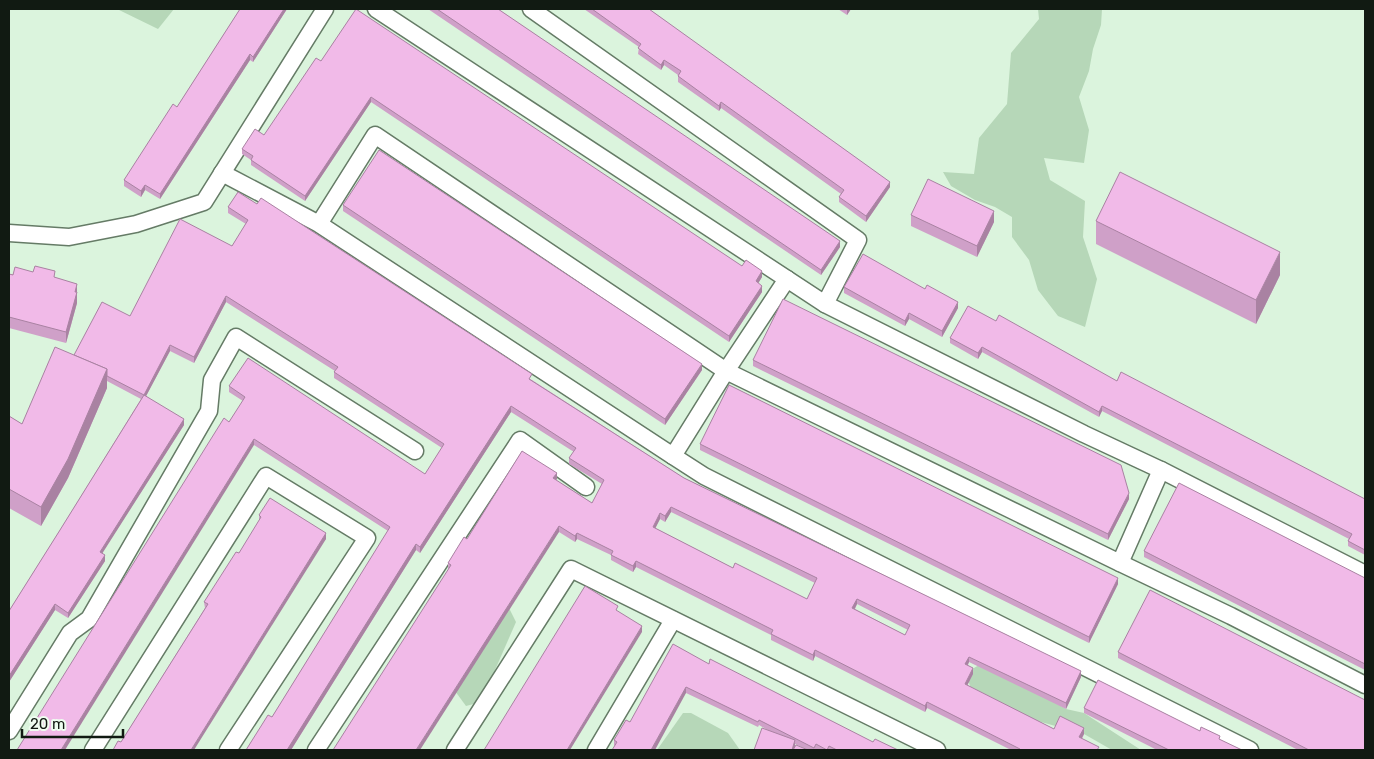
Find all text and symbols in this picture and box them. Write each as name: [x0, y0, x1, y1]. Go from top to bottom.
scale bar: [22, 706, 124, 738]
text: 20 m: [30, 715, 65, 733]

